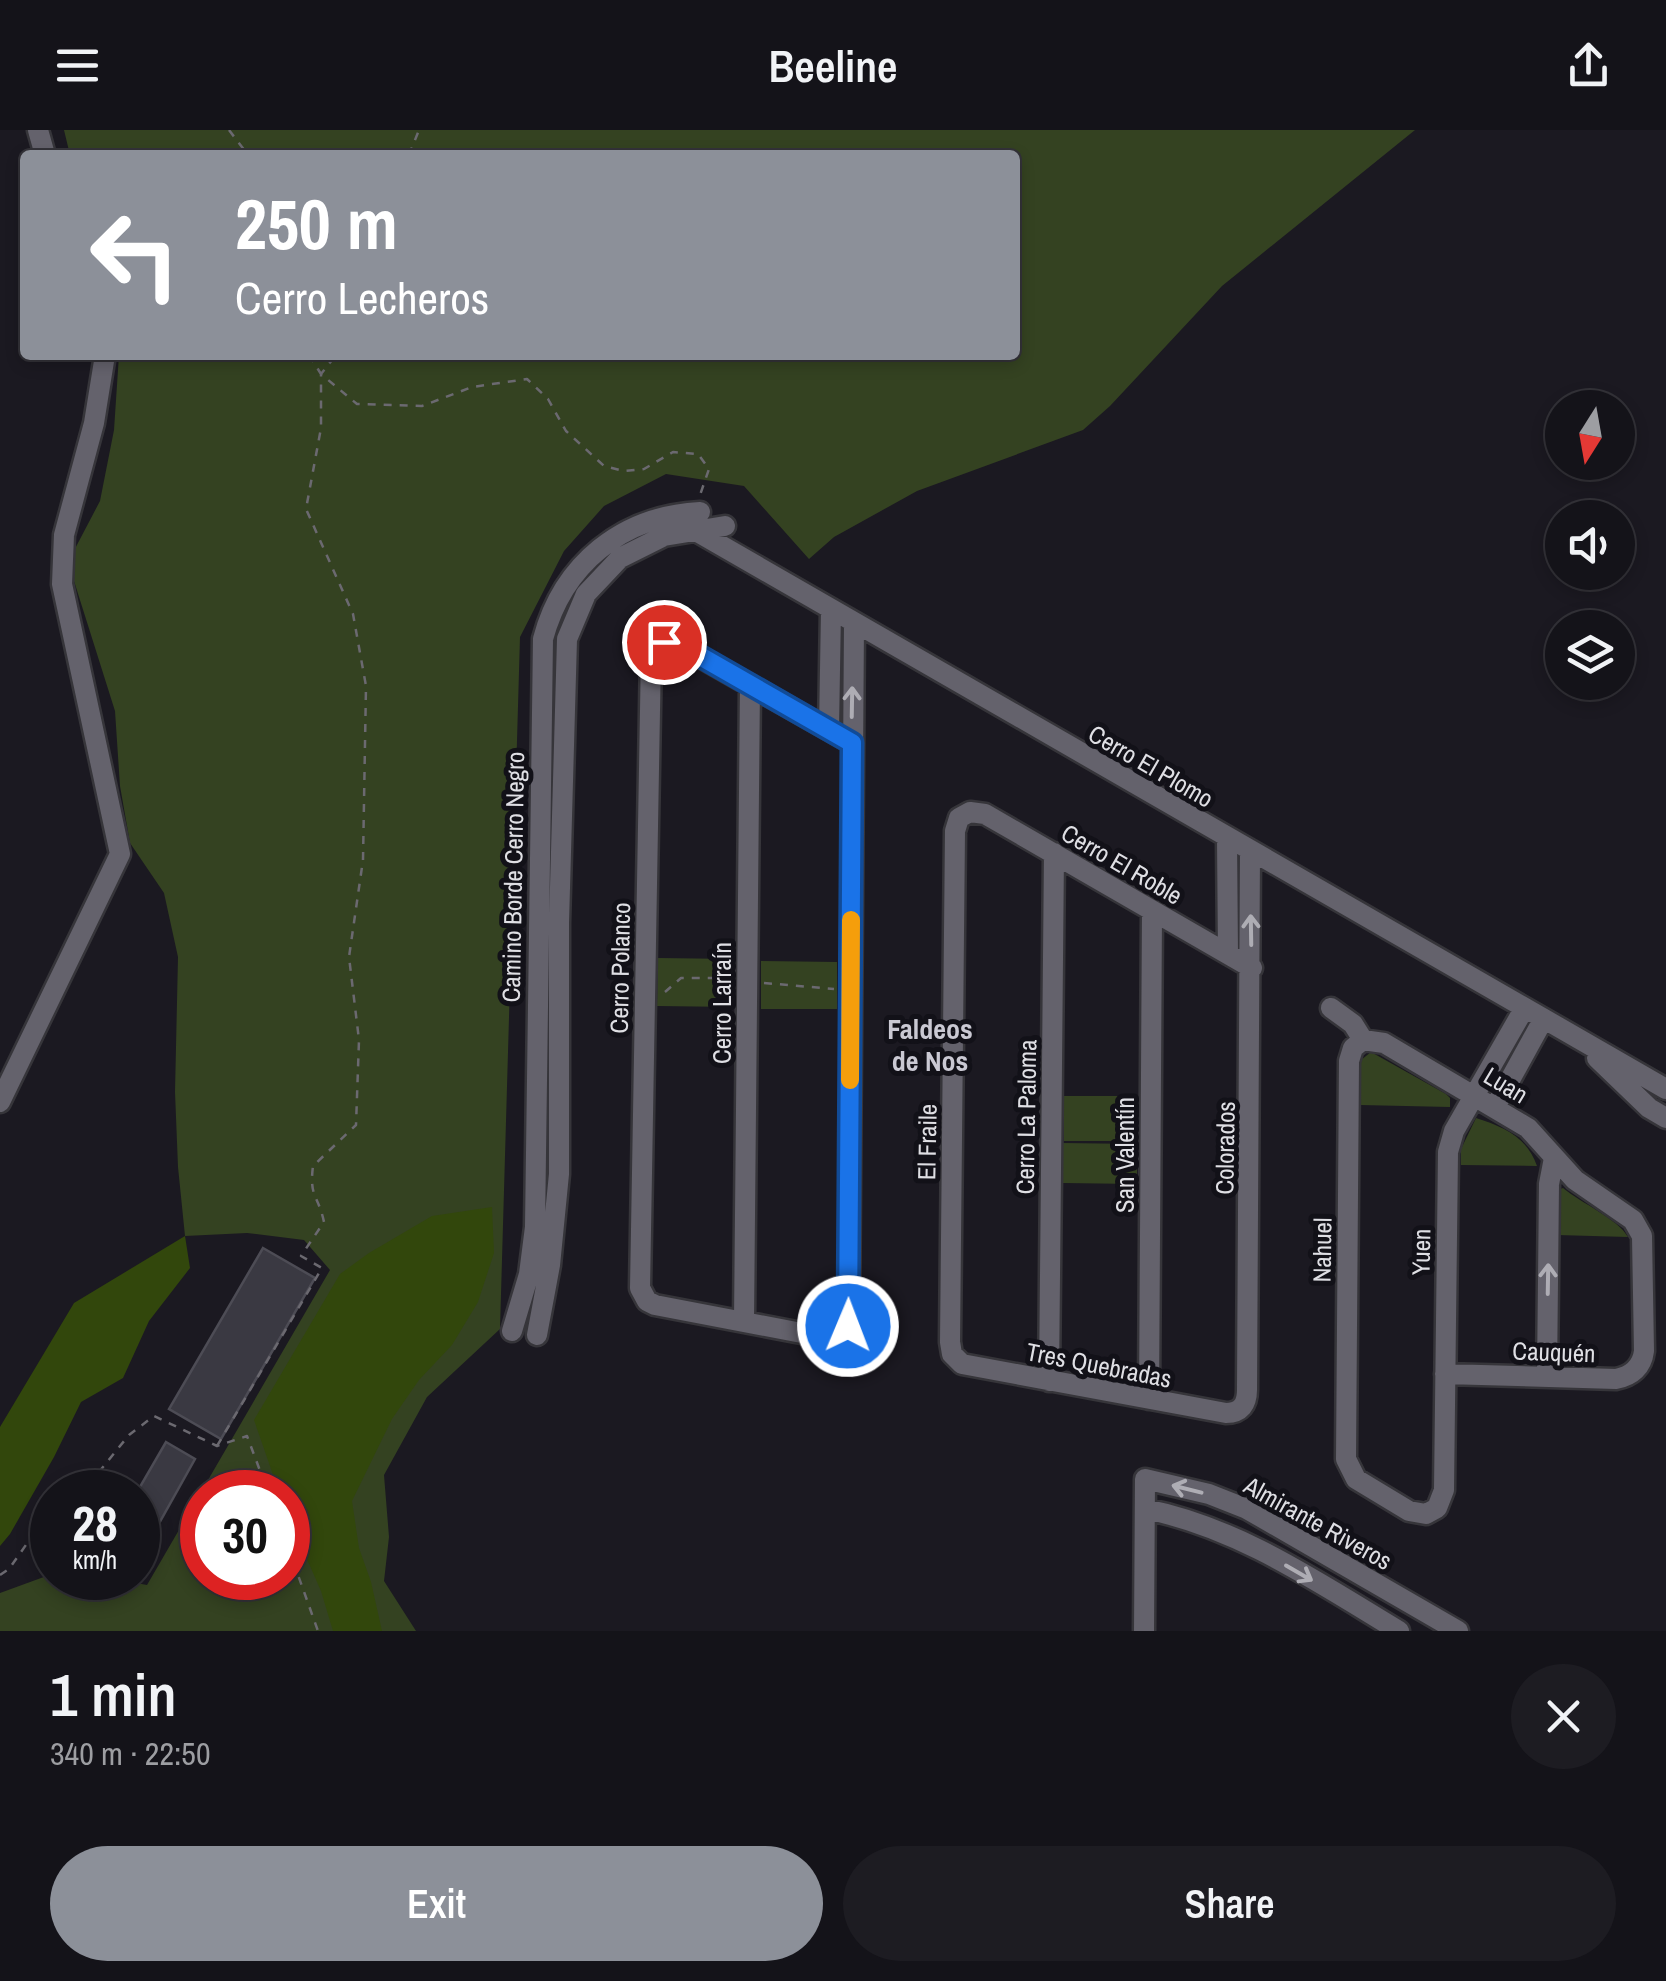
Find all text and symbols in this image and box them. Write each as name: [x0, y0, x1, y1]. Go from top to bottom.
text: Beeline: [768, 35, 898, 96]
icon: menu: [50, 38, 105, 93]
icon: share: [1561, 38, 1616, 93]
text: 250 m: [235, 177, 398, 271]
icon: left: [70, 190, 200, 320]
text: Cerro Lecheros: [235, 267, 489, 328]
north arrow: [1545, 390, 1635, 480]
map controls: [1545, 390, 1635, 700]
button: sound: [1545, 500, 1635, 590]
pin: [622, 600, 707, 685]
button: layers: [1545, 610, 1635, 700]
icon: arrive: [637, 615, 692, 670]
one-way arrow: [843, 687, 862, 719]
street label: Cerro El Plomo: [1082, 717, 1220, 815]
street label: Camino Borde Cerro Negro: [494, 751, 532, 1003]
street label: Cerro El Roble: [1055, 816, 1189, 912]
street label: Cerro Polanco: [602, 902, 638, 1034]
one-way arrow: [1242, 914, 1260, 946]
street label: Cerro Larraín: [705, 942, 739, 1064]
district label: Faldeos de Nos: [887, 1010, 973, 1080]
street label: Cerro La Paloma: [1008, 1039, 1044, 1195]
street label: Luan: [1478, 1059, 1534, 1111]
street label: San Valentín: [1108, 1097, 1142, 1213]
street label: Colorados: [1207, 1101, 1243, 1195]
street label: El Fraile: [909, 1104, 945, 1180]
street label: Nahuel: [1304, 1217, 1340, 1283]
street label: Yuen: [1404, 1228, 1438, 1276]
one-way arrow: [1538, 1263, 1558, 1296]
position arrow: [796, 1274, 900, 1378]
street label: Tres Quebradas: [1023, 1334, 1175, 1396]
street label: Cauquén: [1512, 1334, 1596, 1370]
street label: Almirante Riveros: [1237, 1468, 1398, 1578]
speed limit sign: 30: [180, 1470, 310, 1600]
one-way arrow: [1172, 1479, 1204, 1497]
text: 28: [72, 1489, 118, 1557]
text: km/h: [73, 1543, 117, 1577]
one-way arrow: [1284, 1563, 1313, 1583]
text: 1 min: [50, 1654, 177, 1735]
button: close: [1511, 1664, 1616, 1769]
text: 340 m · 22:50: [50, 1732, 210, 1775]
button: Exit: [50, 1846, 823, 1961]
button: Share: [843, 1846, 1616, 1961]

